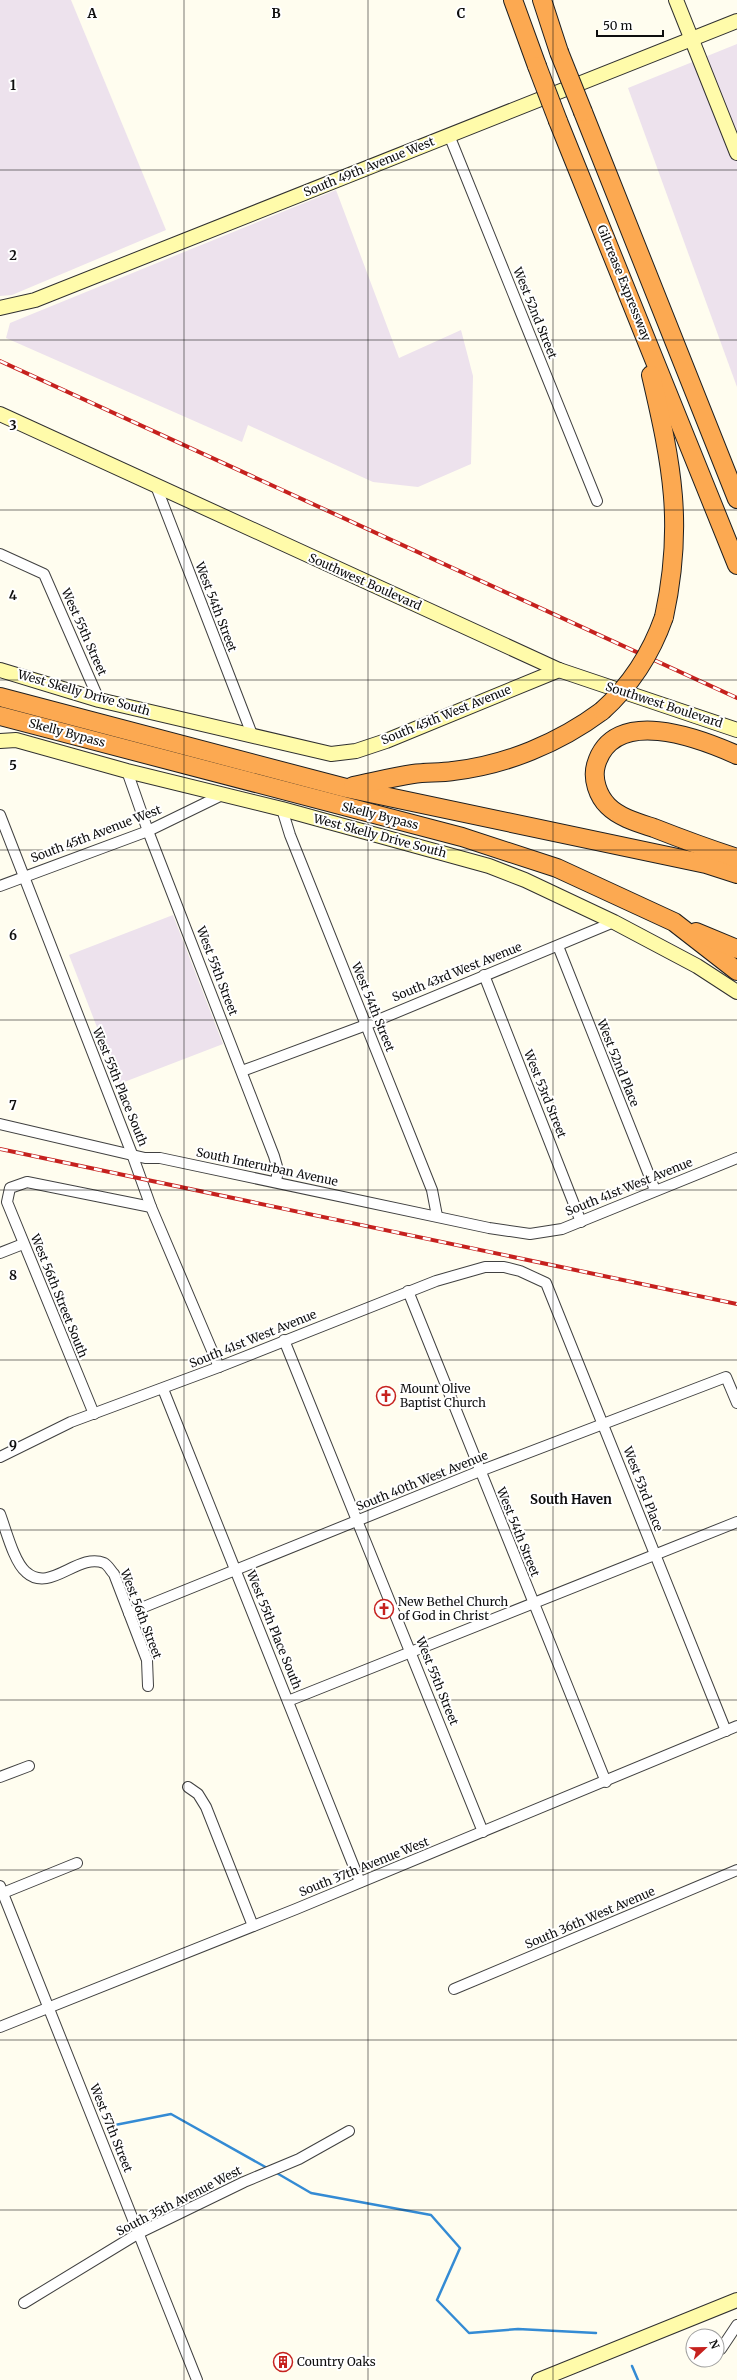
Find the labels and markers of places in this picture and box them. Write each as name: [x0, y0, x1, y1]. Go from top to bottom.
place label: Mount Olive Baptist Church: [400, 1381, 486, 1410]
church icon: Mount Olive Baptist Church: [375, 1385, 397, 1407]
place label: New Bethel Church of God in Christ: [398, 1594, 508, 1623]
church icon: New Bethel Church of God in Christ: [373, 1598, 395, 1620]
building icon: Country Oaks: [272, 2351, 294, 2373]
place label: Country Oaks: [297, 2354, 376, 2369]

